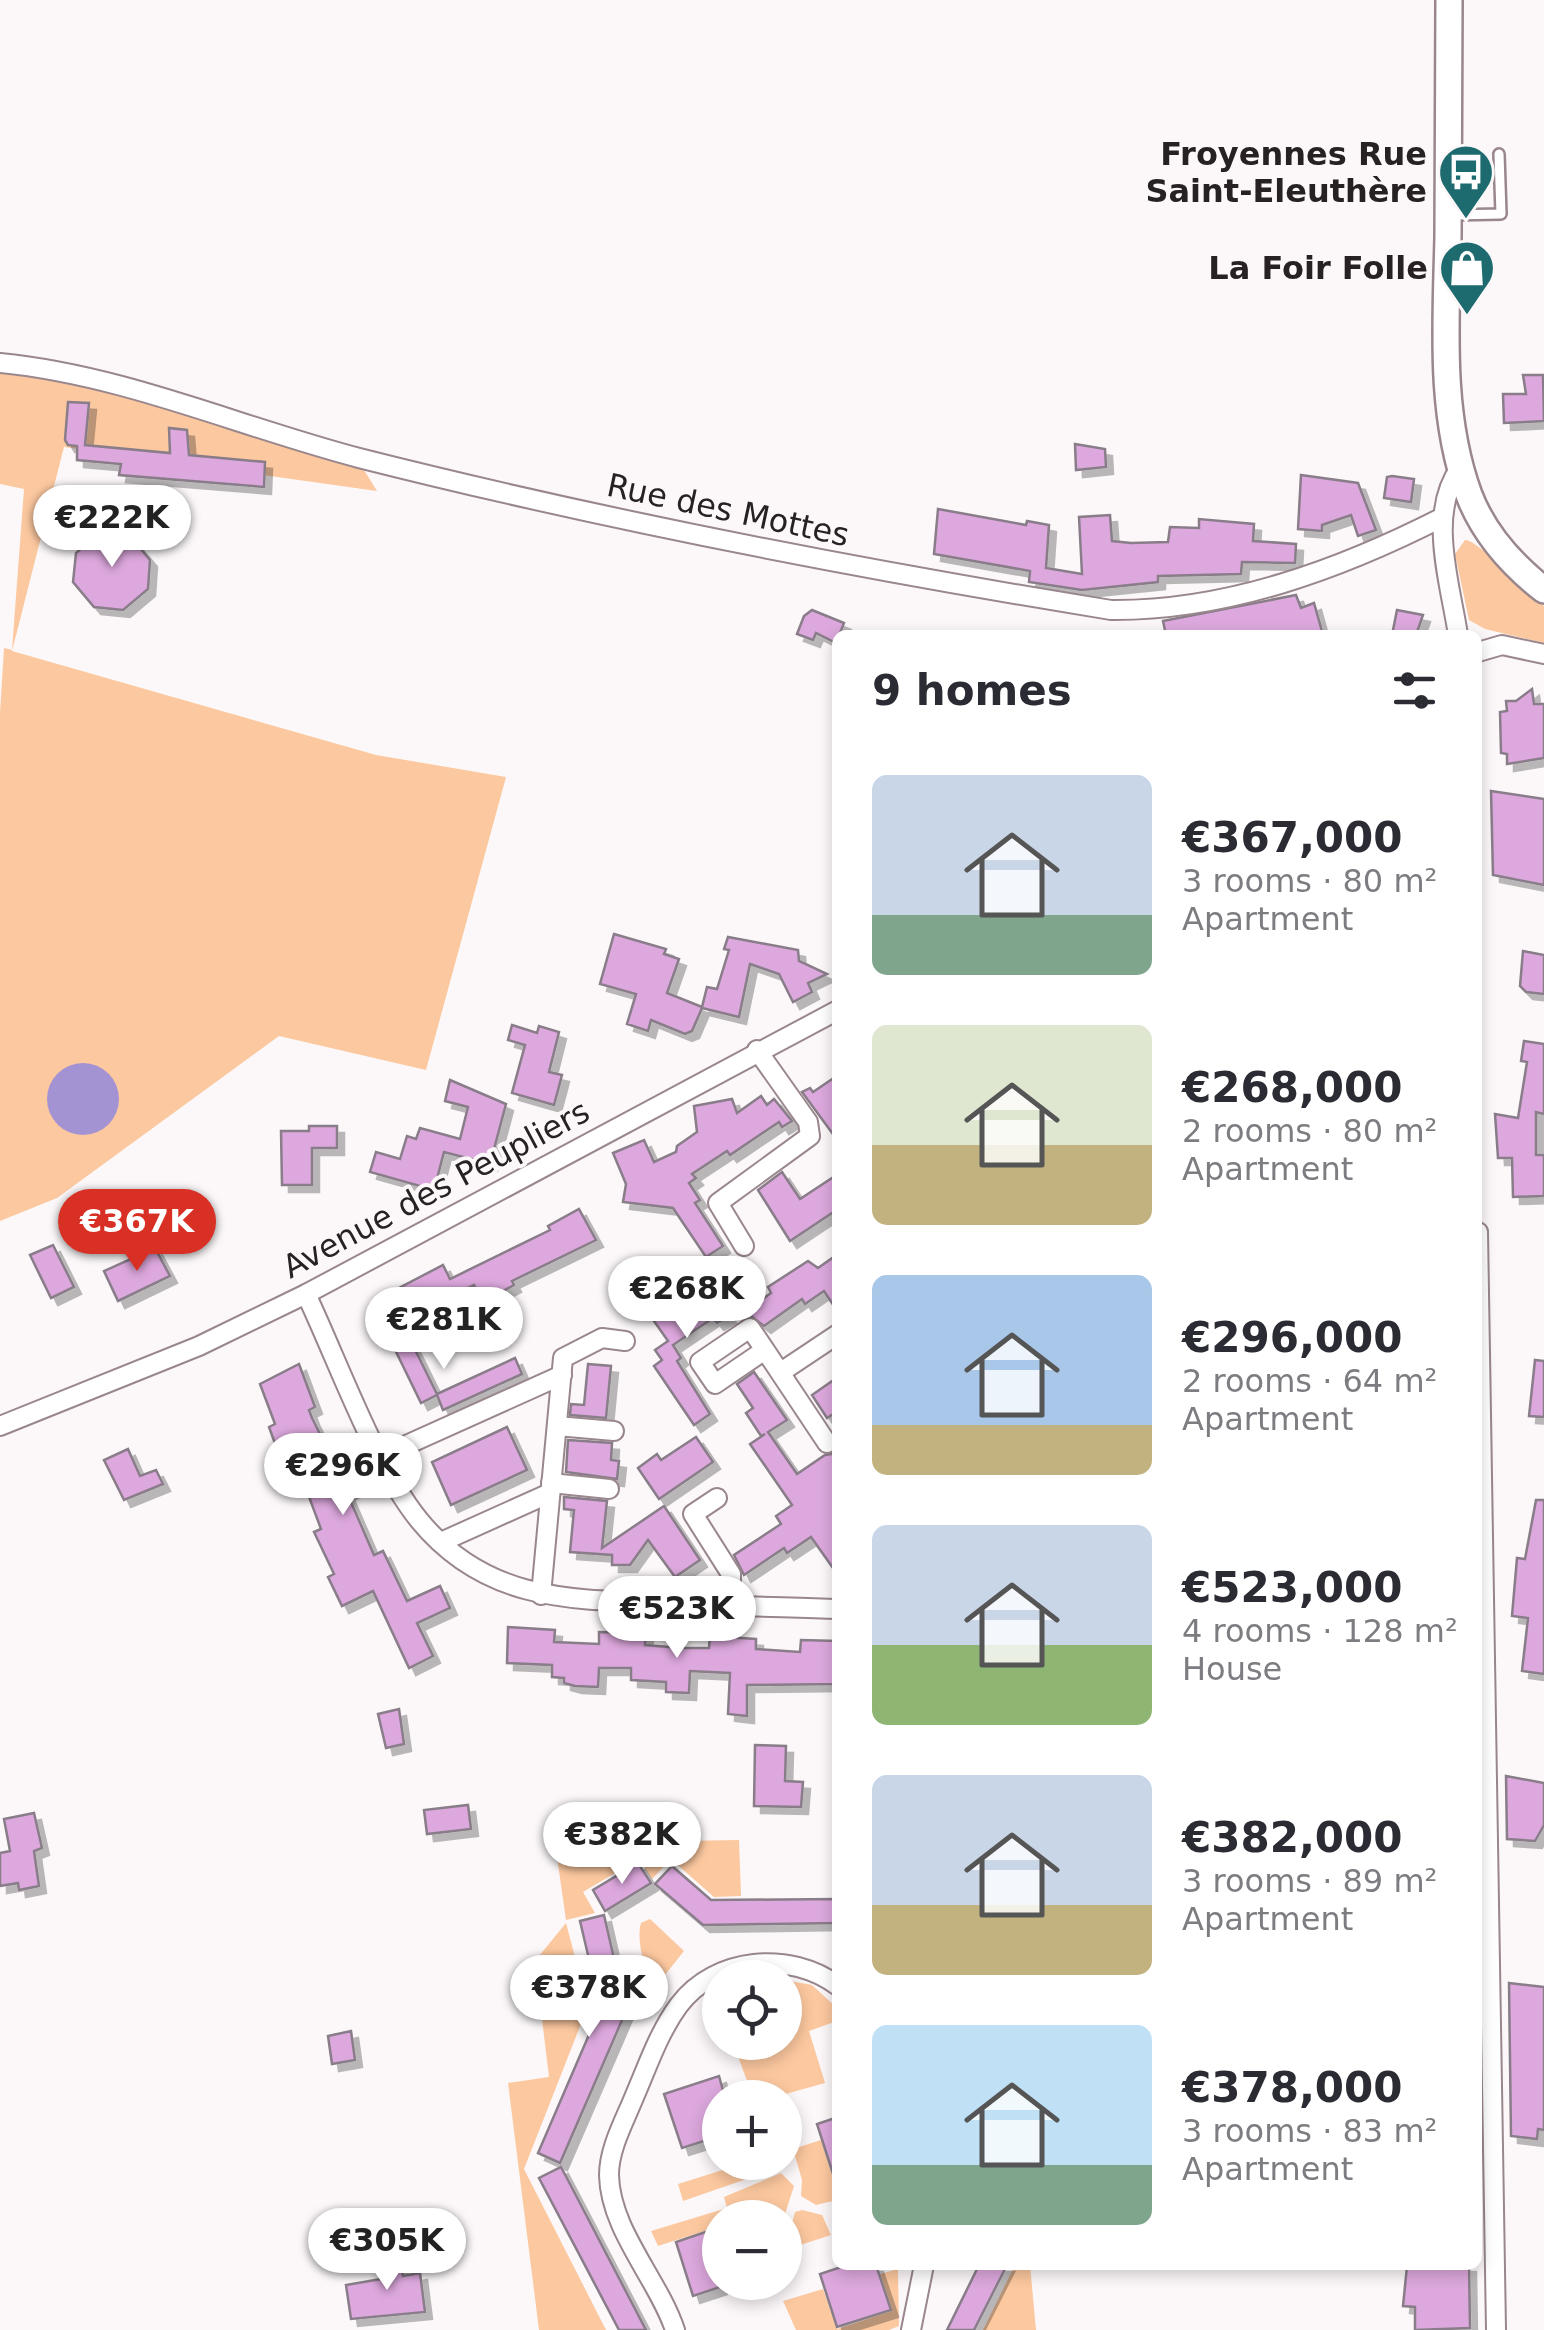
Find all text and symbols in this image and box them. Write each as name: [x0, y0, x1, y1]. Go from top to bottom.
place label: Froyennes Rue Saint-Eleuthère: [1145, 135, 1427, 210]
bus stop icon: Froyennes Rue Saint-Eleuthère: [1436, 142, 1496, 221]
shop icon: La Foir Folle: [1437, 238, 1497, 317]
place label: La Foir Folle: [1208, 249, 1428, 287]
street label: Rue des Mottes: [604, 466, 852, 554]
pin: €222K: [42, 485, 182, 570]
text: €222K: [55, 498, 169, 536]
icon: filters: [1387, 663, 1442, 718]
text: 9 homes: [872, 666, 1072, 715]
text: €367,000: [1182, 813, 1403, 862]
icon: home: [952, 815, 1072, 935]
text: 3 rooms · 80 m²: [1182, 862, 1437, 900]
text: Apartment: [1182, 900, 1353, 938]
text: €268,000: [1182, 1063, 1403, 1112]
icon: home: [952, 1065, 1072, 1185]
street label: Avenue des Peupliers: [276, 1092, 596, 1286]
text: 2 rooms · 80 m²: [1182, 1112, 1437, 1150]
text: Apartment: [1182, 1150, 1353, 1188]
pin: €367K: [67, 1189, 207, 1274]
text: €367K: [80, 1202, 194, 1240]
pin: €268K: [617, 1256, 757, 1341]
text: €268K: [630, 1269, 744, 1307]
pin: €281K: [374, 1287, 514, 1372]
text: €281K: [387, 1300, 501, 1338]
text: €296,000: [1182, 1313, 1403, 1362]
icon: home: [952, 1315, 1072, 1435]
text: 2 rooms · 64 m²: [1182, 1362, 1437, 1400]
text: Apartment: [1182, 1400, 1353, 1438]
pin: €296K: [273, 1433, 413, 1518]
text: €296K: [286, 1446, 400, 1484]
text: €523,000: [1182, 1563, 1403, 1612]
icon: home: [952, 1565, 1072, 1685]
pin: €523K: [607, 1576, 747, 1661]
text: €523K: [620, 1589, 734, 1627]
text: 4 rooms · 128 m²: [1182, 1612, 1458, 1650]
text: House: [1182, 1650, 1282, 1688]
pin: €382K: [552, 1802, 692, 1887]
text: €382,000: [1182, 1813, 1403, 1862]
text: €382K: [565, 1815, 679, 1853]
icon: home: [952, 1815, 1072, 1935]
text: 3 rooms · 89 m²: [1182, 1862, 1437, 1900]
text: Apartment: [1182, 1900, 1353, 1938]
pin: €378K: [519, 1955, 659, 2040]
map controls: [702, 1960, 802, 2300]
button: locate: [702, 1960, 802, 2060]
text: €378K: [532, 1968, 646, 2006]
text: €378,000: [1182, 2063, 1403, 2112]
icon: home: [952, 2065, 1072, 2185]
button: +: [702, 2080, 802, 2180]
text: 3 rooms · 83 m²: [1182, 2112, 1437, 2150]
text: Apartment: [1182, 2150, 1353, 2188]
button: −: [702, 2200, 802, 2300]
pin: €305K: [317, 2208, 457, 2293]
text: €305K: [330, 2221, 444, 2259]

